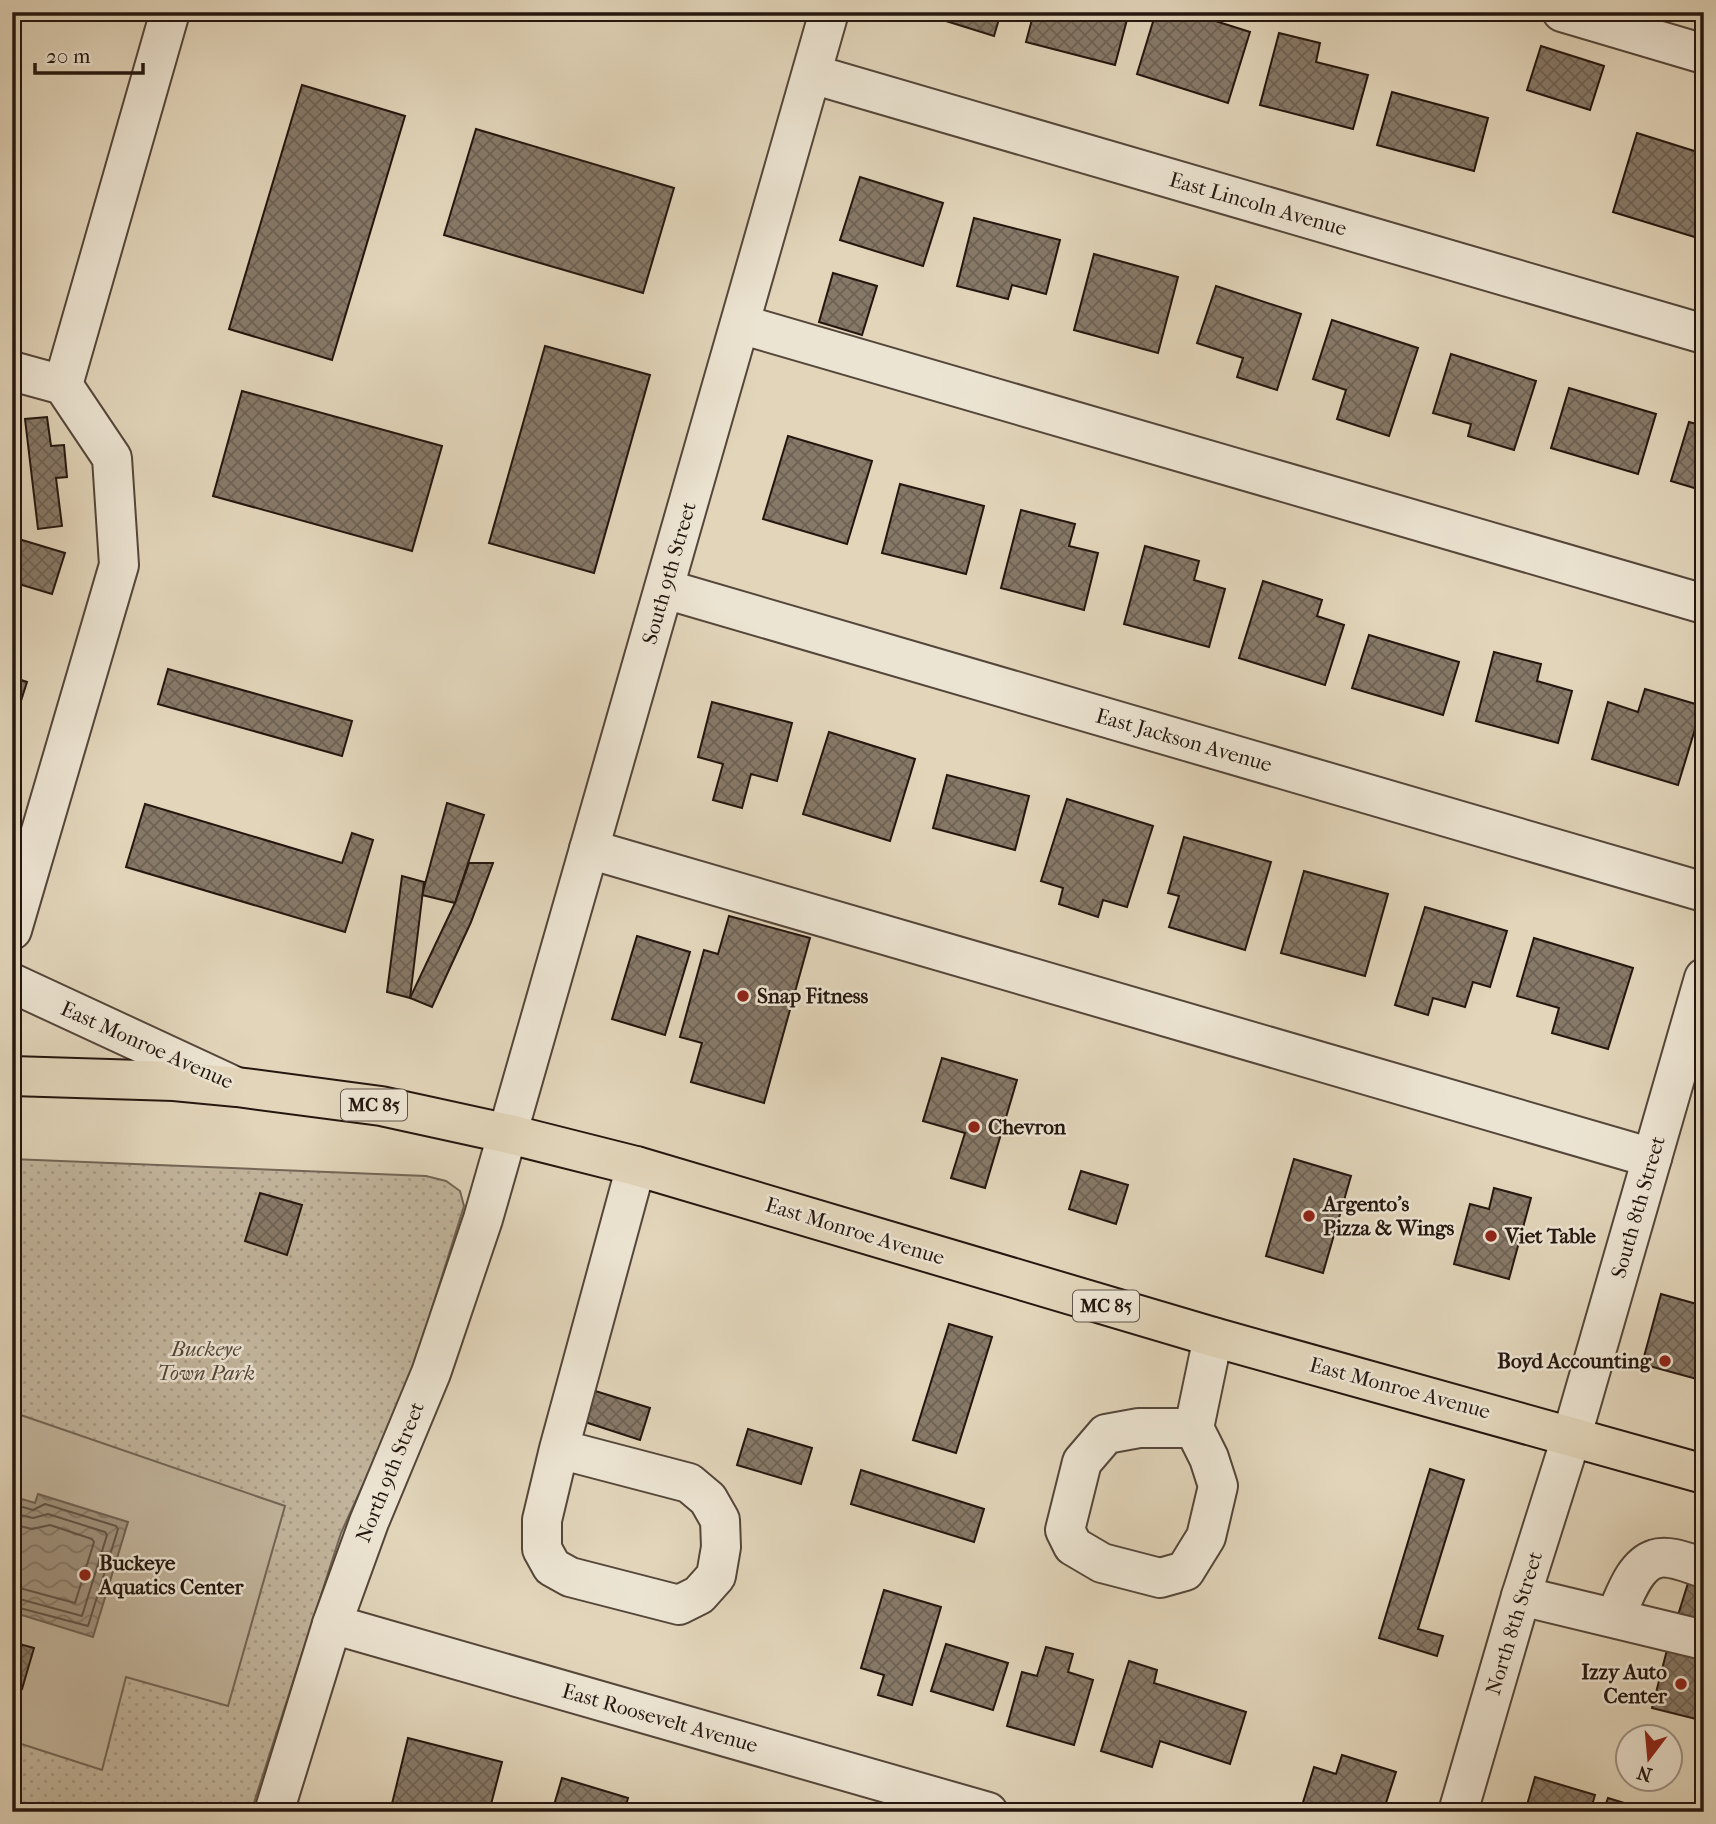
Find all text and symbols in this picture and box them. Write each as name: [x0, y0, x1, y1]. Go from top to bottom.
scale bar: [35, 32, 144, 76]
text: 20 m: [46, 44, 91, 68]
street label: East Lincoln Avenue: [1167, 167, 1349, 241]
street label: South 9th Street: [637, 498, 701, 647]
street label: East Jackson Avenue: [1093, 703, 1275, 777]
place label: Snap Fitness: [757, 984, 869, 1008]
marker: Snap Fitness: [735, 988, 751, 1004]
street label: East Monroe Avenue: [57, 996, 237, 1094]
road number: MC 85: [341, 1090, 407, 1120]
place label: Chevron: [988, 1115, 1067, 1139]
marker: Chevron: [966, 1119, 982, 1135]
street label: South 8th Street: [1606, 1133, 1670, 1281]
street label: East Monroe Avenue: [763, 1192, 947, 1270]
place label: Argento's Pizza & Wings: [1321, 1192, 1455, 1240]
marker: Argento's Pizza & Wings: [1301, 1208, 1317, 1224]
place label: Viet Table: [1504, 1224, 1597, 1248]
marker: Viet Table: [1483, 1228, 1499, 1244]
road number: MC 85: [1073, 1290, 1139, 1322]
park label: Buckeye Town Park: [157, 1337, 255, 1385]
place label: Boyd Accounting: [1497, 1349, 1652, 1373]
street label: East Monroe Avenue: [1307, 1352, 1493, 1424]
marker: Boyd Accounting: [1657, 1353, 1673, 1369]
street label: North 9th Street: [351, 1398, 429, 1546]
street label: North 8th Street: [1481, 1548, 1547, 1698]
place label: Buckeye Aquatics Center: [97, 1551, 245, 1599]
marker: Buckeye Aquatics Center: [77, 1567, 93, 1583]
place label: Izzy Auto Center: [1581, 1660, 1668, 1708]
marker: Izzy Auto Center: [1673, 1676, 1689, 1692]
street label: East Roosevelt Avenue: [559, 1679, 761, 1757]
north arrow: [1614, 1722, 1684, 1792]
text: N: [1634, 1761, 1655, 1786]

